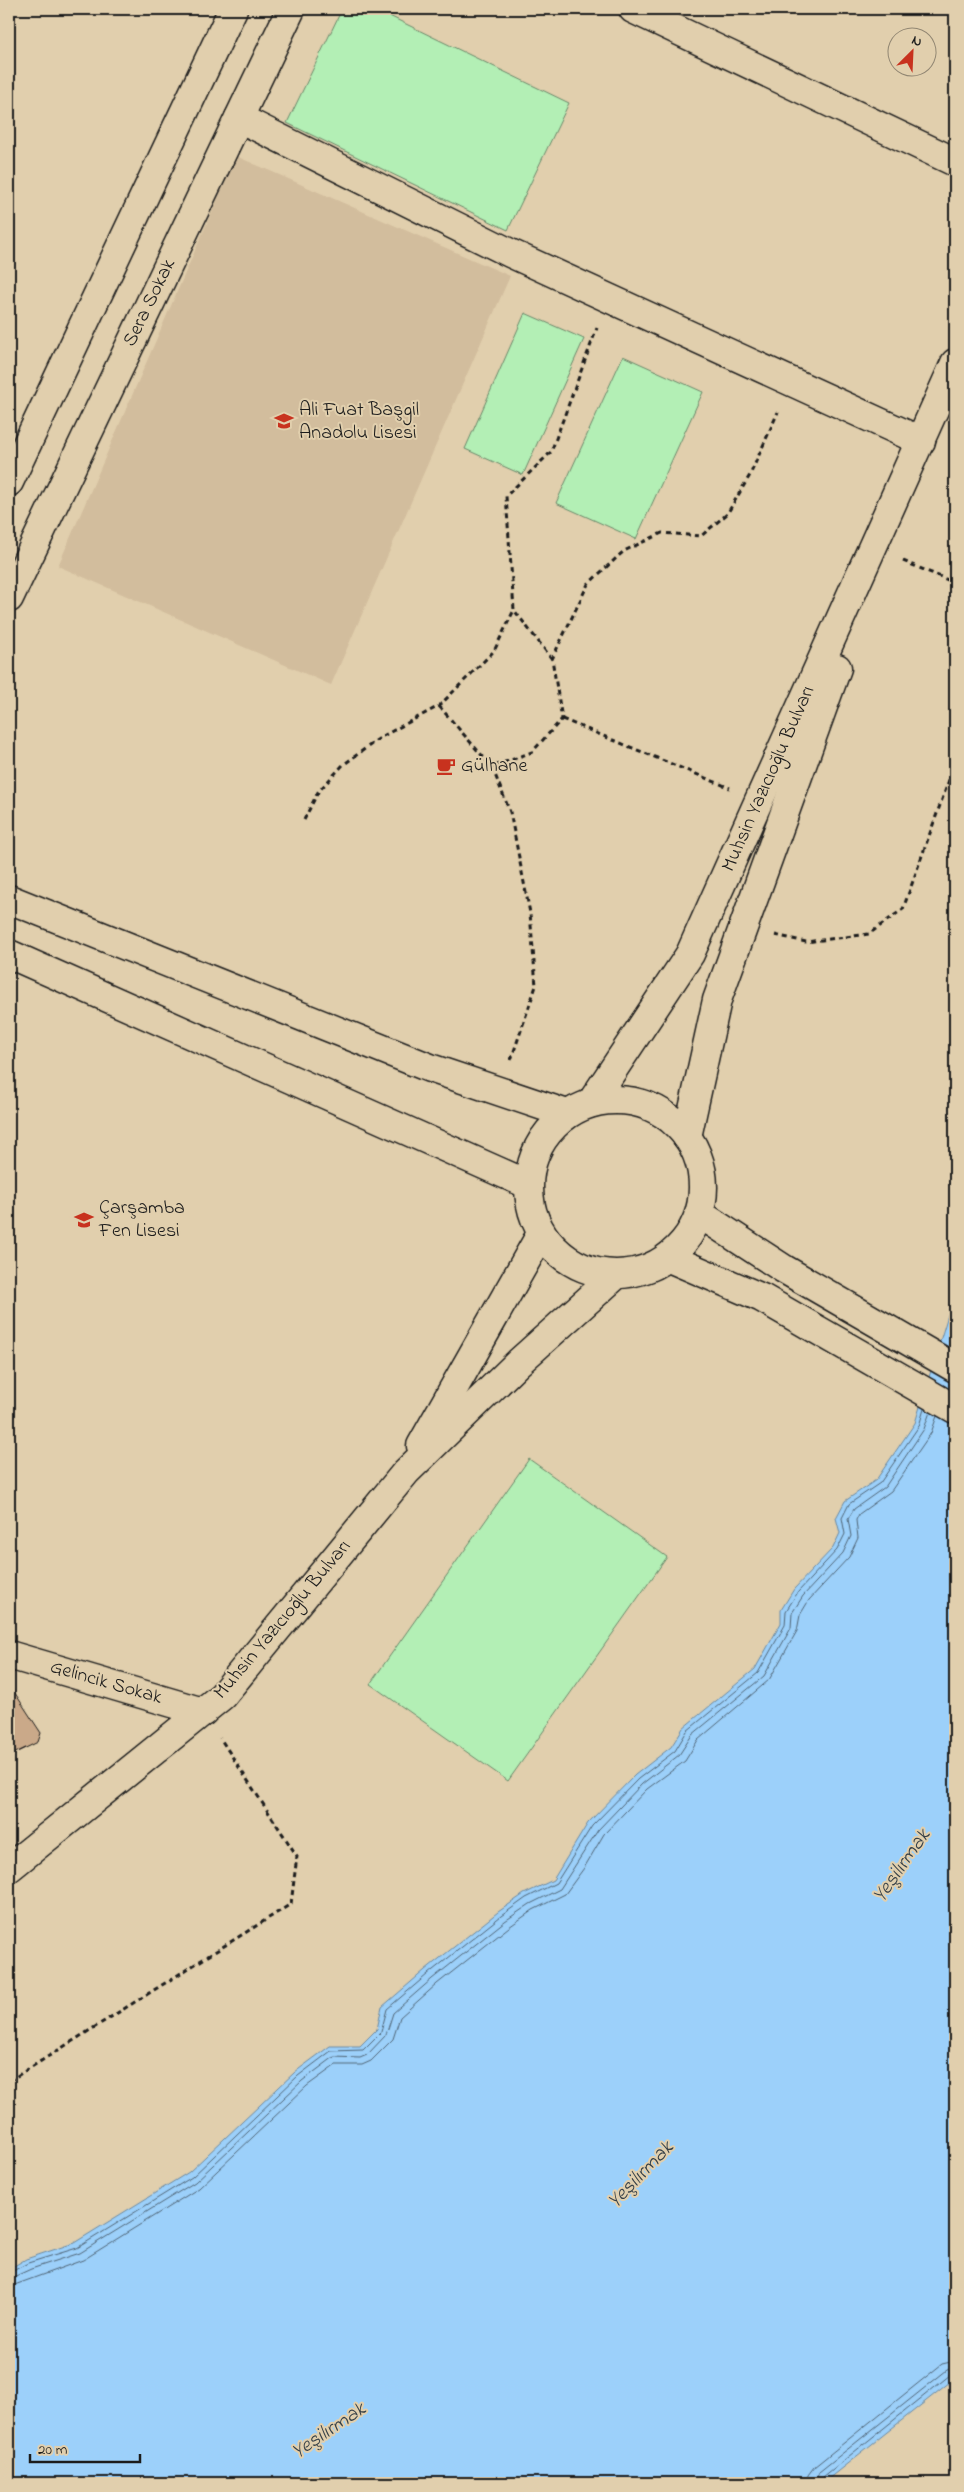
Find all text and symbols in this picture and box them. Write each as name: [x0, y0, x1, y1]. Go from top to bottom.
north arrow: [886, 28, 936, 78]
text: N: [908, 30, 925, 53]
street label: Sera Sokak: [116, 254, 184, 352]
place label: Ali Fuat Başgil Anadolu Lisesi: [299, 396, 419, 448]
school or university icon: Ali Fuat Başgil Anadolu Lisesi: [273, 410, 295, 432]
street label: Muhsin Yazıcıoğlu Bulvarı: [715, 681, 824, 877]
place label: Gülhane: [461, 752, 527, 781]
cafe icon: Gülhane: [435, 755, 457, 777]
place label: Çarşamba Fen Lisesi: [98, 1194, 185, 1246]
school or university icon: Çarşamba Fen Lisesi: [73, 1209, 95, 1231]
street label: Muhsin Yazıcıoğlu Bulvarı: [207, 1534, 359, 1707]
street label: Gelincik Sokak: [46, 1653, 166, 1713]
water label: Yeşilırmak: [866, 1822, 939, 1909]
water label: Yeşilırmak: [601, 2134, 682, 2216]
water label: Yeşilırmak: [286, 2395, 373, 2467]
scale bar: [30, 2432, 140, 2464]
text: 20 m: [38, 2439, 68, 2461]

